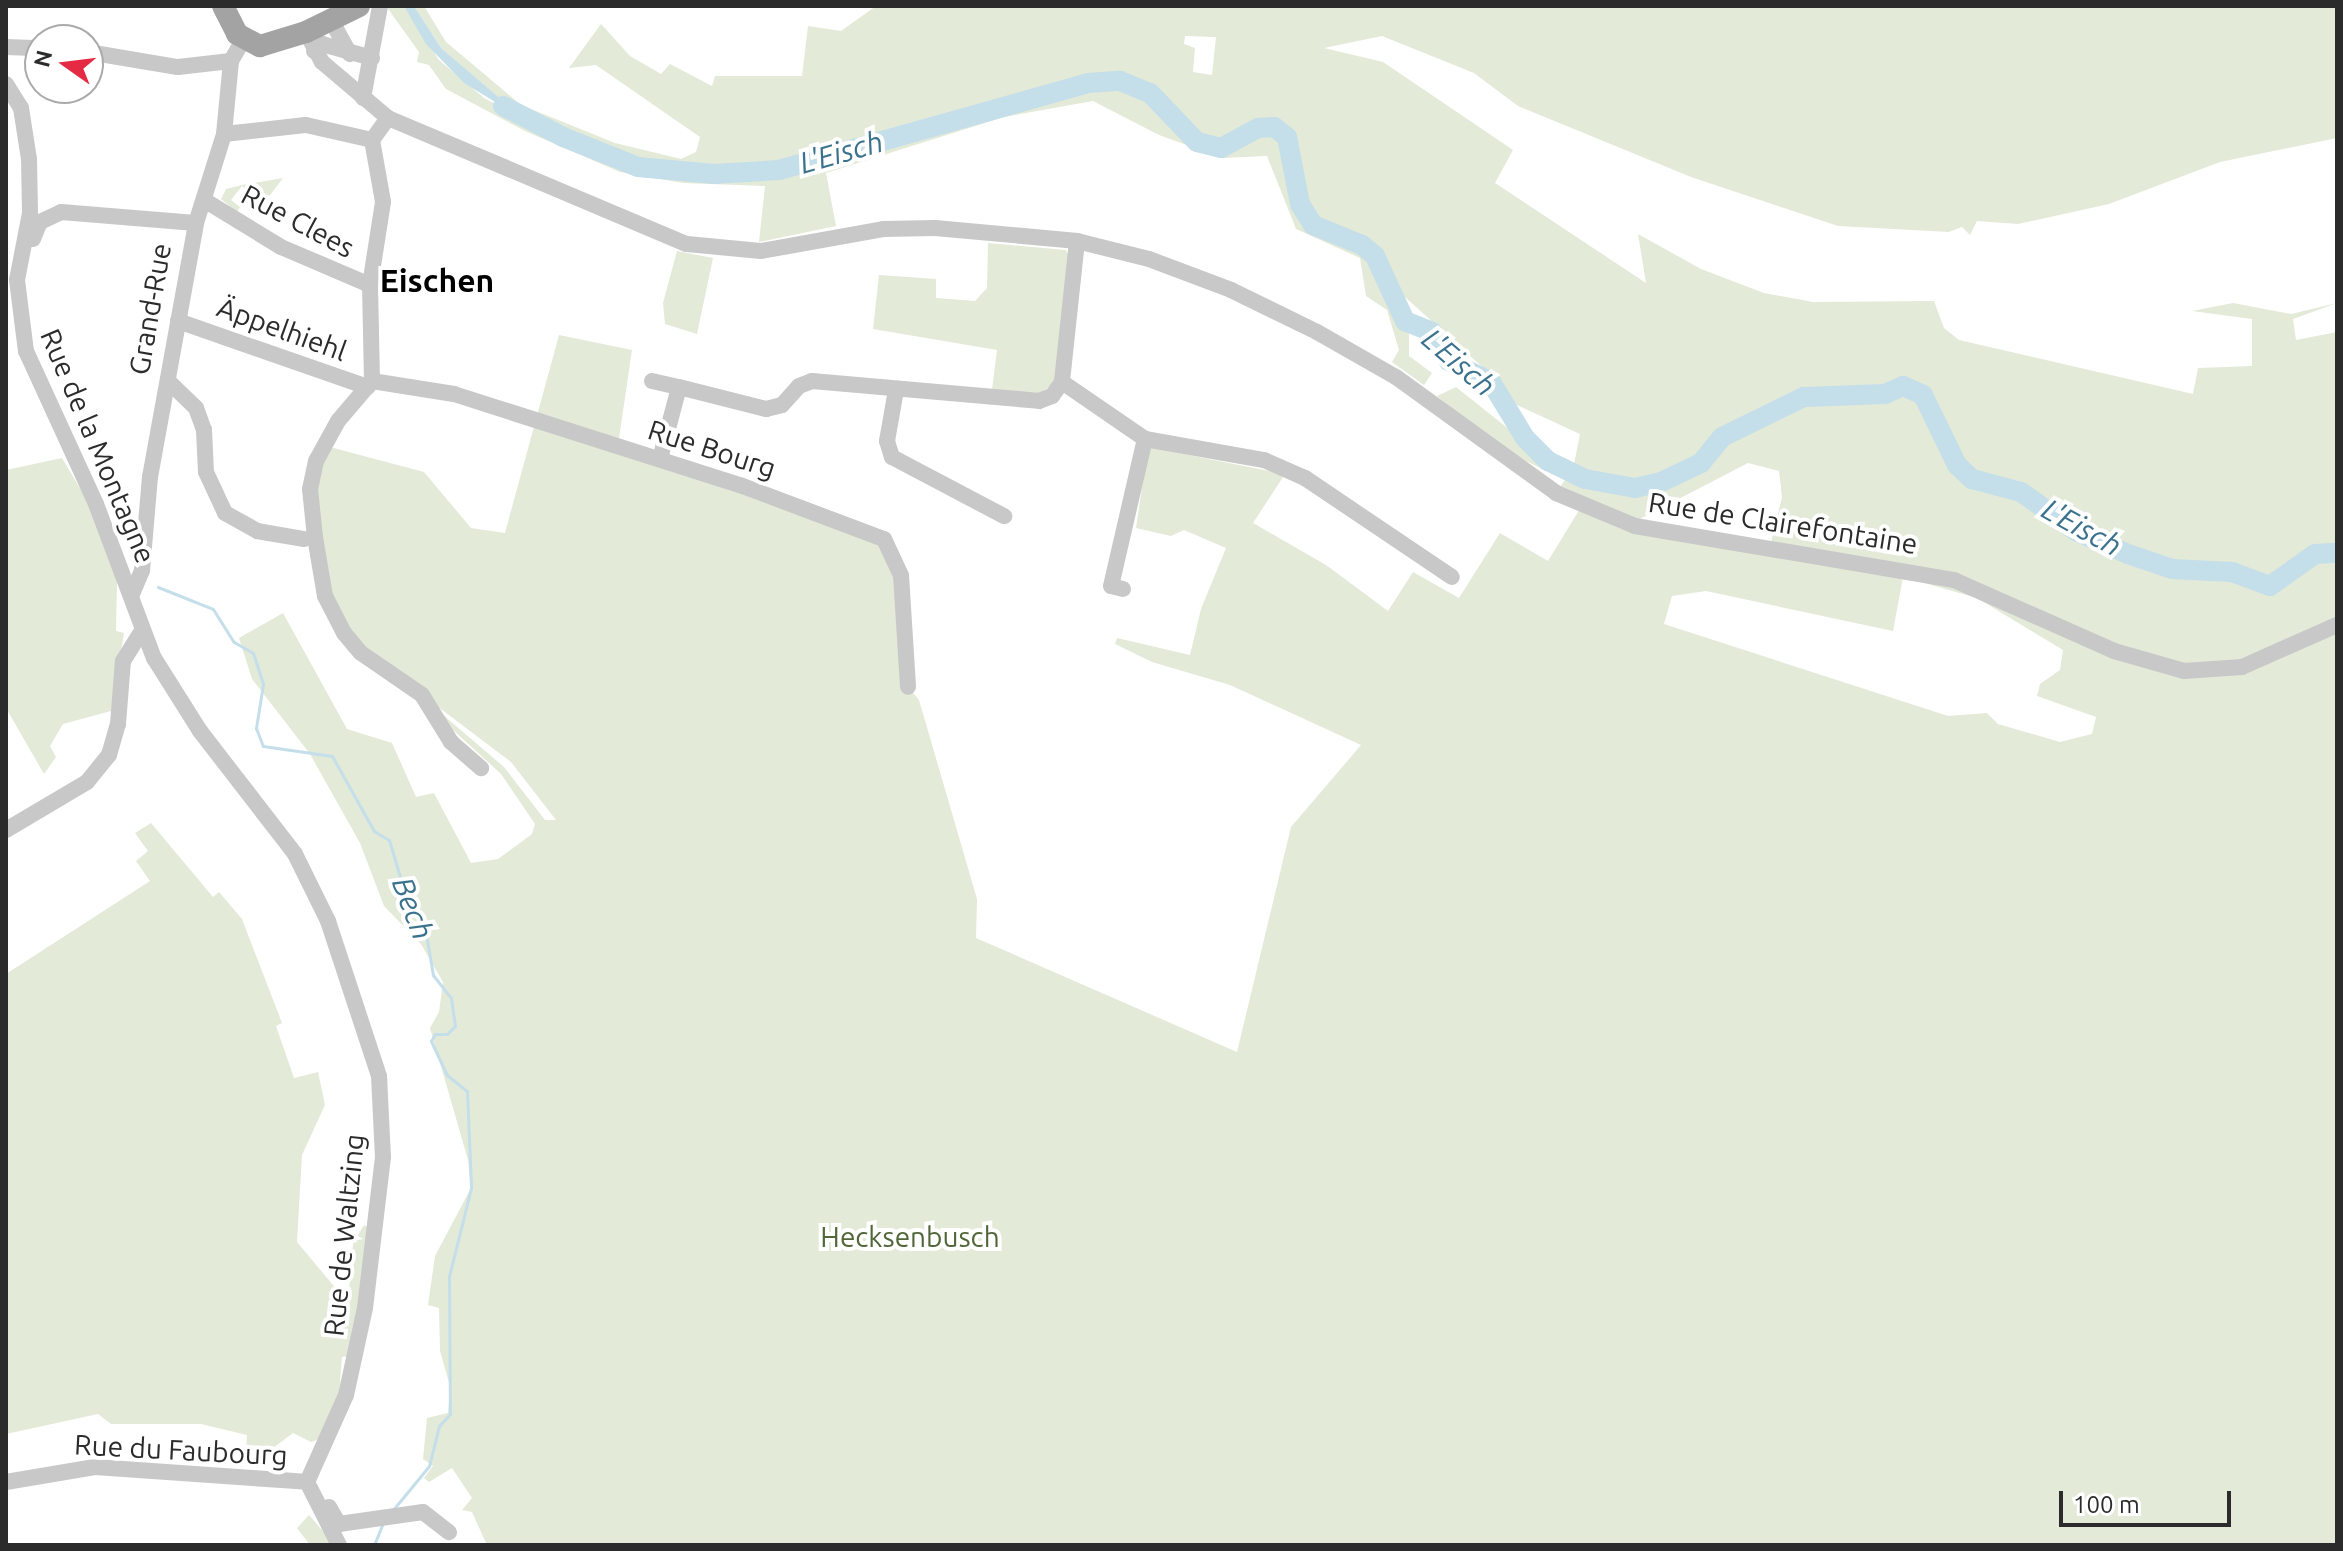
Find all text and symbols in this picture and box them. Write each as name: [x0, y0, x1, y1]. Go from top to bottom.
north arrow: [24, 24, 104, 104]
text: N: [28, 48, 56, 70]
water label: L'Eisch: [795, 123, 887, 181]
street label: Rue Clees: [236, 177, 360, 265]
street label: Grand-Rue: [122, 241, 178, 377]
district label: Eischen: [380, 261, 494, 299]
street label: Äppelhiehl: [213, 290, 351, 368]
water label: L'Eisch: [1415, 320, 1503, 404]
street label: Rue de la Montagne: [33, 324, 163, 568]
street label: Rue Bourg: [644, 413, 780, 485]
street label: Rue de Clairefontaine: [1646, 485, 1920, 561]
water label: L'Eisch: [2036, 491, 2128, 563]
water label: Bech: [385, 872, 441, 944]
street label: Rue de Waltzing: [317, 1132, 371, 1338]
park label: Hecksenbusch: [820, 1220, 1000, 1254]
street label: Rue du Faubourg: [73, 1428, 289, 1472]
scale bar: [2063, 1475, 2235, 1525]
text: 100 m: [2073, 1491, 2140, 1518]

